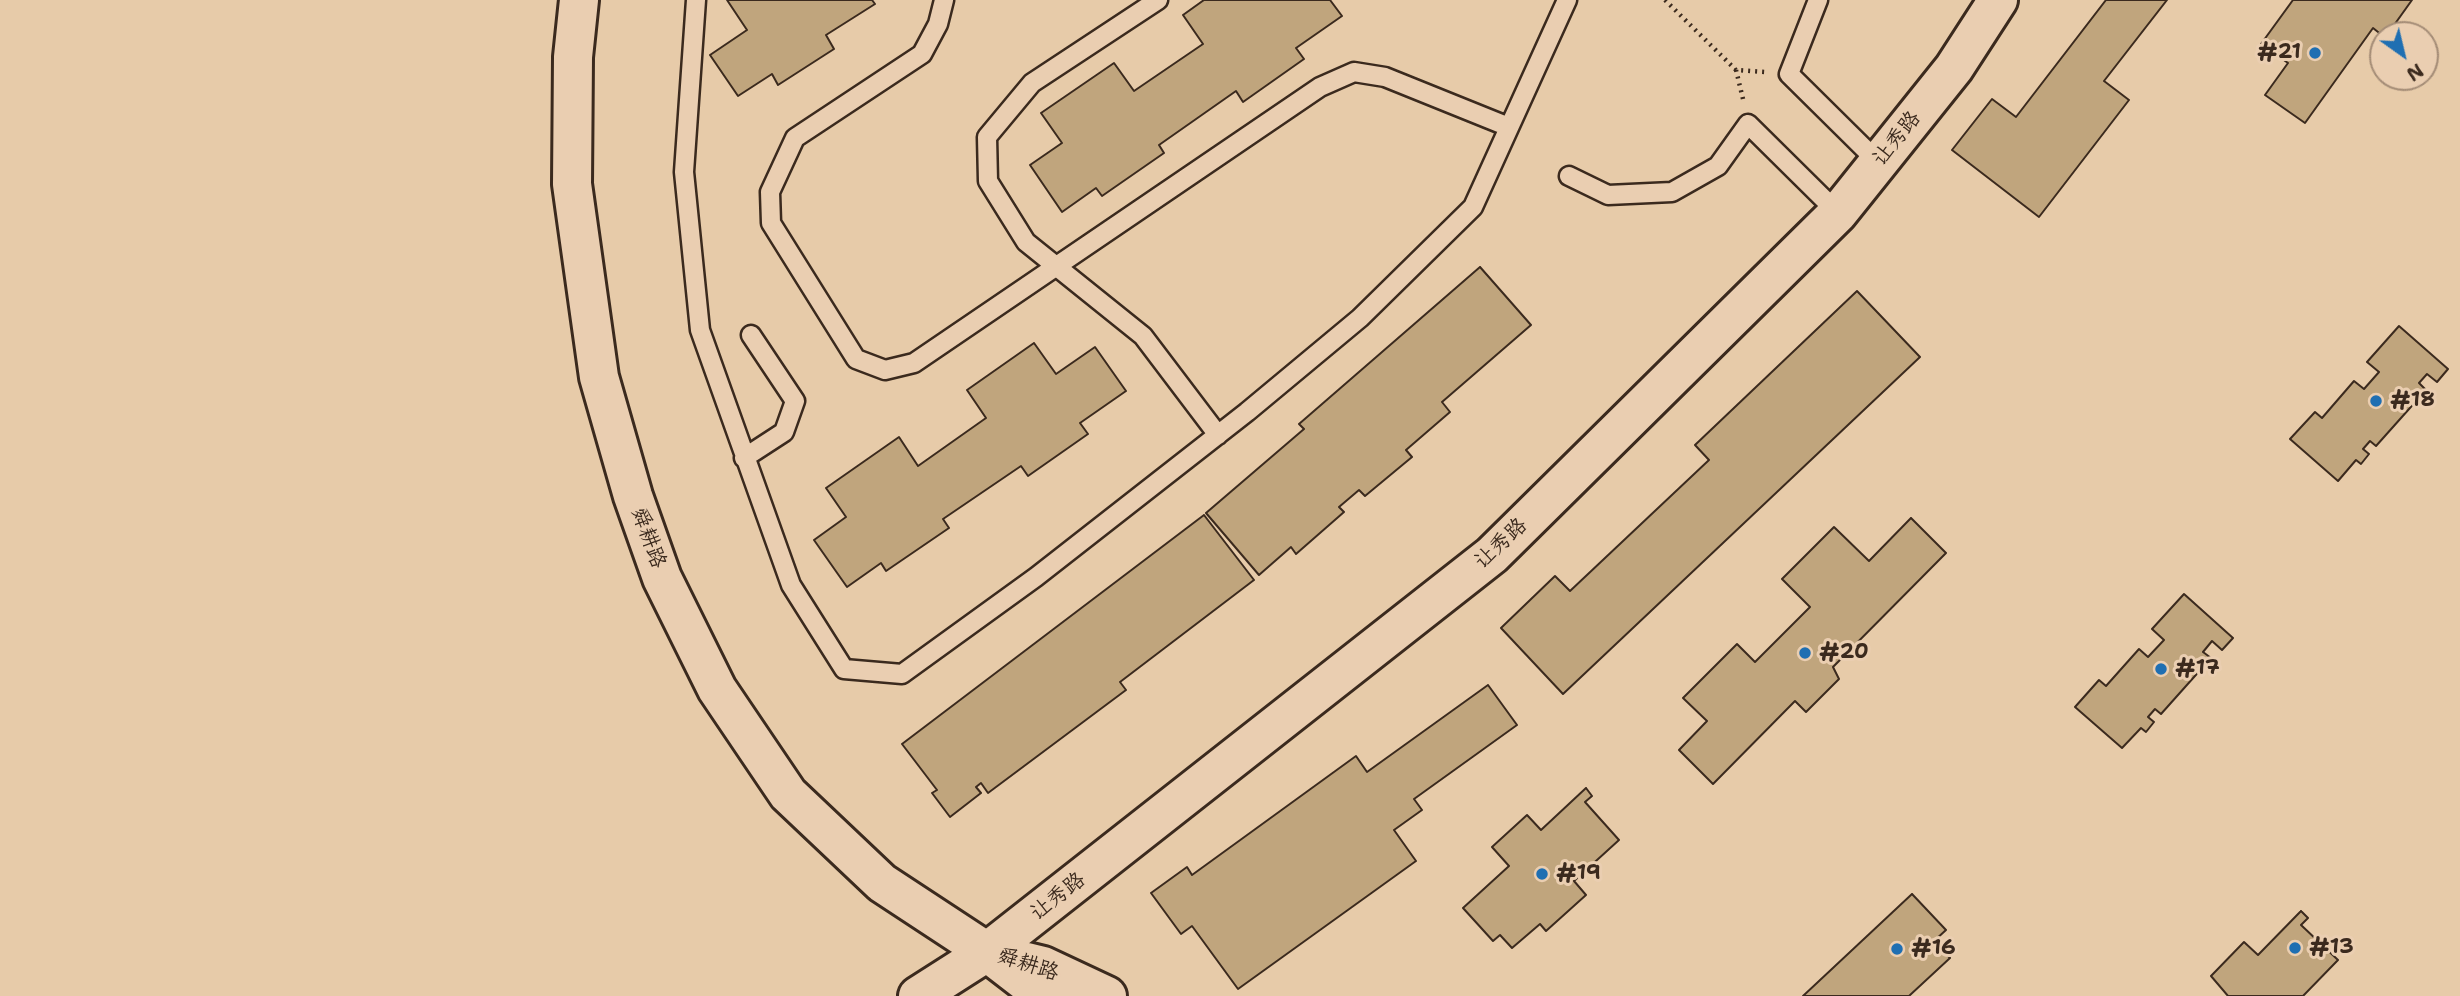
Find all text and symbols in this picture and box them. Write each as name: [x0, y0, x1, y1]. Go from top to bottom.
north arrow: [2369, 21, 2439, 91]
place label: #21: [2257, 40, 2301, 66]
marker: #21: [2307, 45, 2323, 61]
text: N: [2402, 58, 2428, 87]
street label: 让秀路: [1867, 107, 1927, 171]
place label: #18: [2390, 388, 2435, 414]
marker: #18: [2368, 393, 2384, 409]
street label: 舜耕路: [625, 504, 671, 572]
street label: 让秀路: [1469, 513, 1533, 575]
place label: #20: [1819, 640, 1869, 666]
marker: #20: [1797, 645, 1813, 661]
place label: #17: [2175, 656, 2220, 682]
marker: #17: [2153, 661, 2169, 677]
place label: #19: [1556, 861, 1601, 887]
marker: #19: [1534, 866, 1550, 882]
street label: 让秀路: [1025, 868, 1091, 926]
place label: #13: [2309, 935, 2354, 961]
place label: #16: [1911, 936, 1956, 962]
marker: #13: [2287, 940, 2303, 956]
marker: #16: [1889, 941, 1905, 957]
street label: 舜耕路: [994, 943, 1062, 987]

